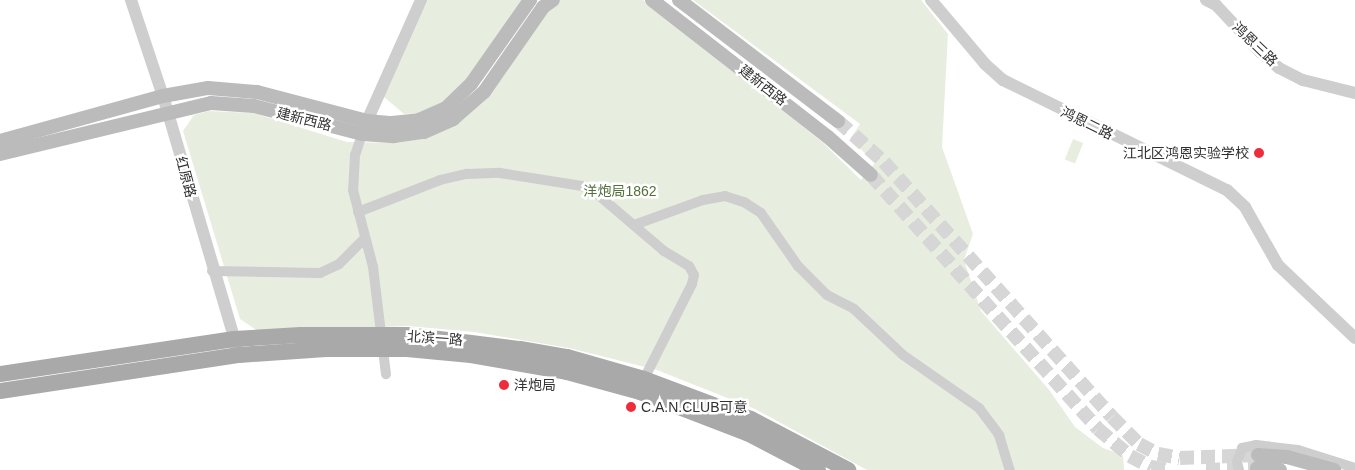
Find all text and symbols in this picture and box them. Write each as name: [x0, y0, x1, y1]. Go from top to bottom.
street label: 鸿恩三路: [1229, 19, 1281, 69]
street label: 建新西路: [736, 61, 790, 109]
street label: 鸿恩二路: [1058, 103, 1116, 143]
street label: 建新西路: [275, 104, 333, 134]
place label: 江北区鸿恩实验学校: [1123, 145, 1249, 161]
marker: 江北区鸿恩实验学校: [1253, 147, 1265, 159]
street label: 红原路: [172, 155, 200, 199]
park label: 洋炮局1862: [583, 183, 657, 199]
street label: 北滨一路: [406, 328, 464, 348]
place label: 洋炮局: [514, 377, 556, 393]
marker: 洋炮局: [498, 379, 510, 391]
place label: C.A.N.CLUB可意: [641, 399, 748, 415]
marker: C.A.N.CLUB可意: [625, 401, 637, 413]

